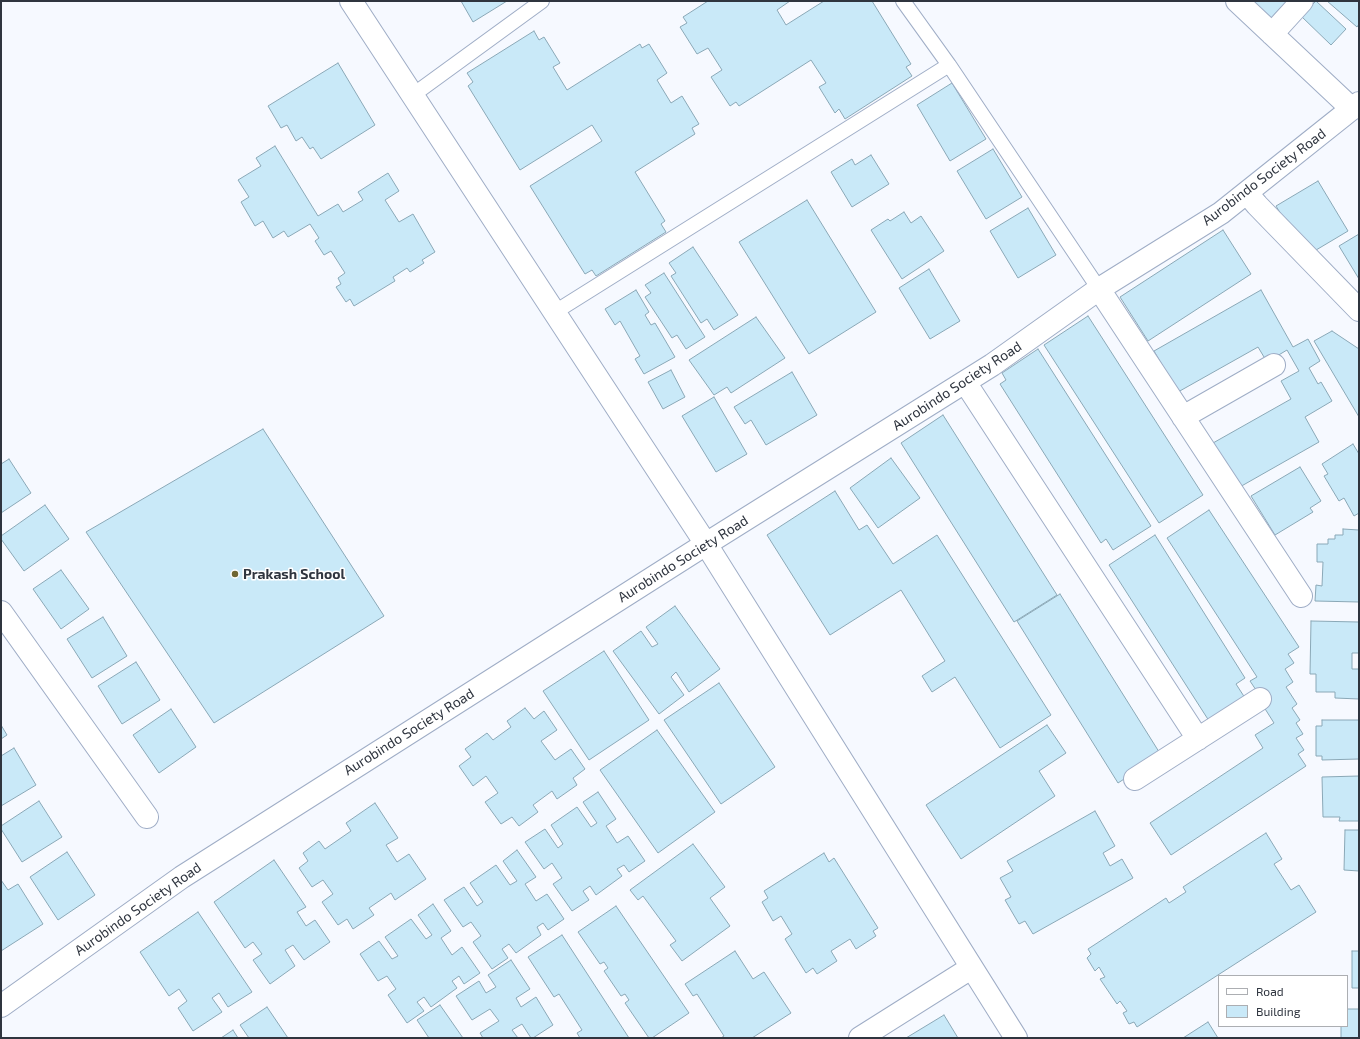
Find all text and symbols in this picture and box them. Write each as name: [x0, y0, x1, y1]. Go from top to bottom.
street label: Aurobindo Society Road: [1199, 125, 1329, 229]
street label: Aurobindo Society Road: [889, 338, 1025, 434]
street label: Aurobindo Society Road: [615, 512, 751, 606]
place label: Prakash School: [243, 566, 345, 582]
marker: Prakash School: [230, 569, 240, 579]
street label: Aurobindo Society Road: [341, 685, 477, 779]
street label: Aurobindo Society Road: [72, 859, 204, 959]
legend: [1218, 975, 1348, 1027]
text: Road: [1256, 984, 1284, 998]
text: Building: [1256, 1004, 1300, 1018]

